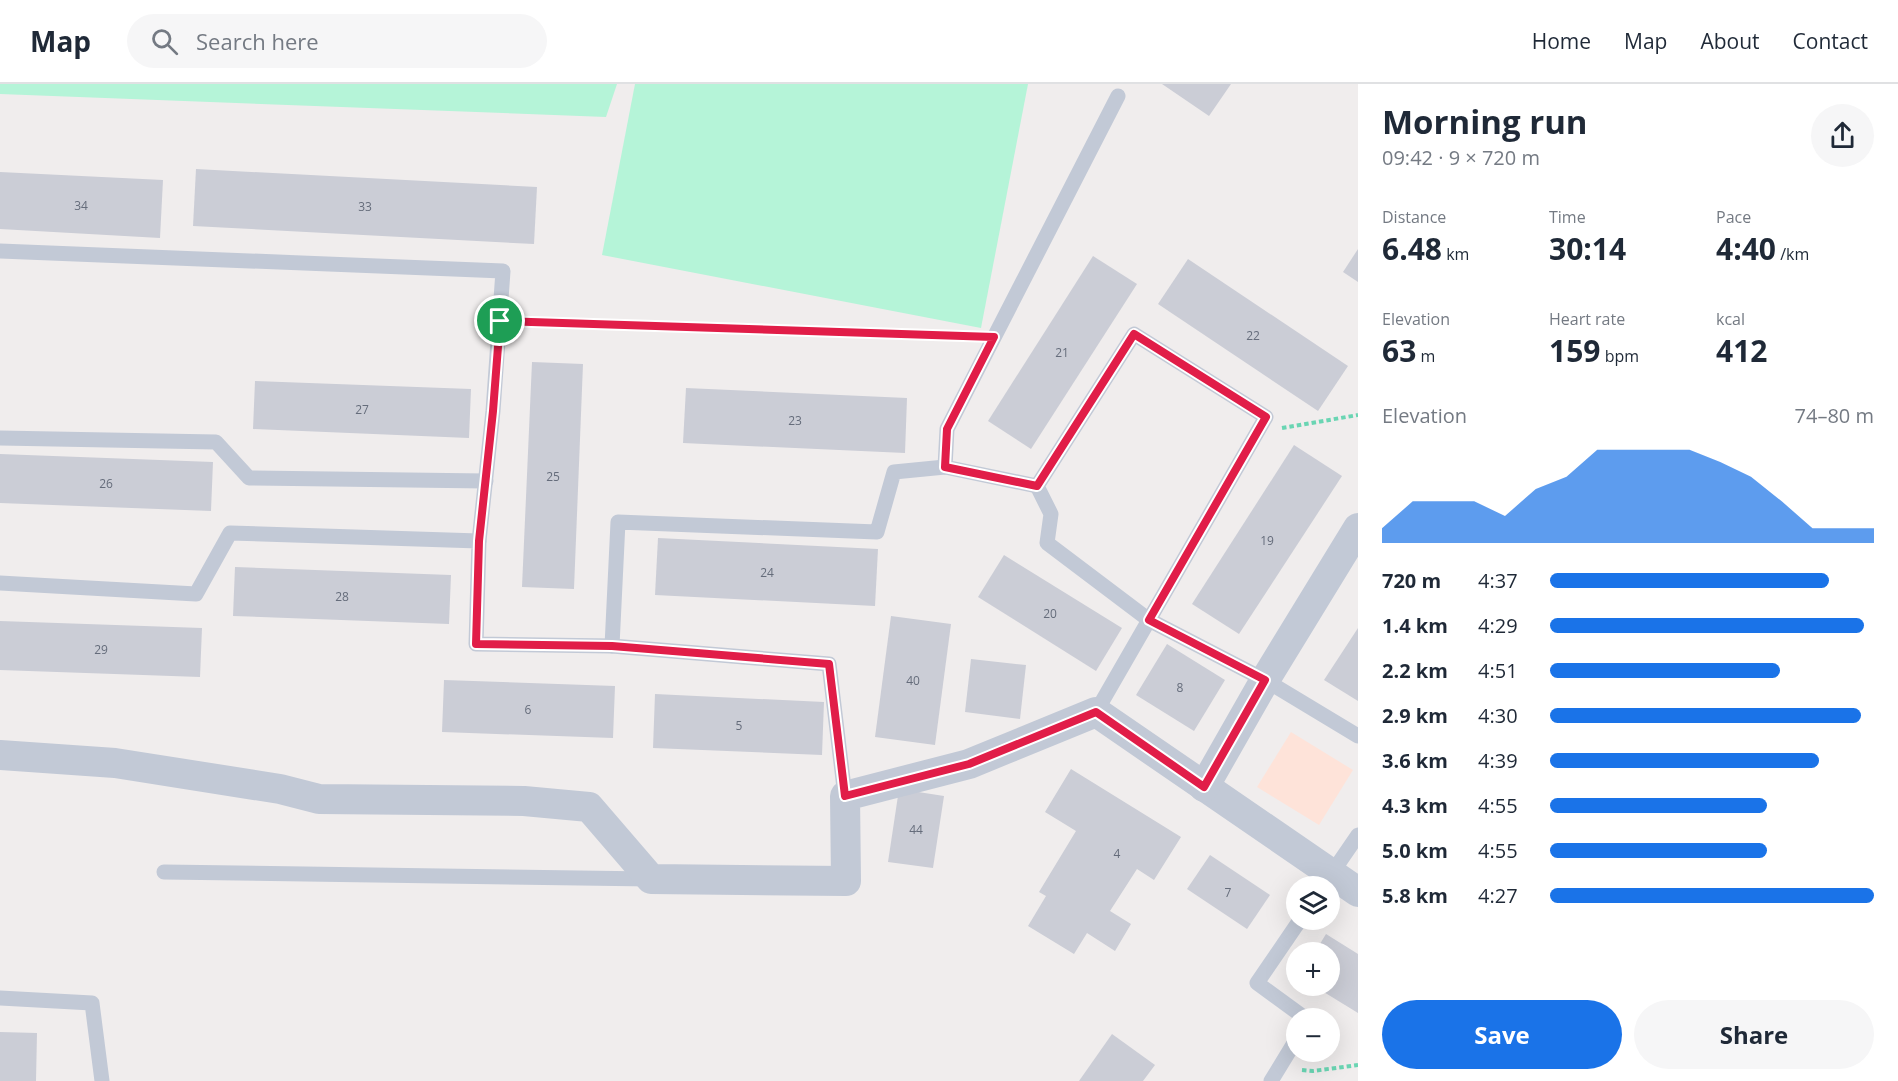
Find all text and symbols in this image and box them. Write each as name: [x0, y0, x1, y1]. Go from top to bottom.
search box: [127, 14, 547, 68]
text: Map: [30, 22, 91, 60]
icon: search: [148, 25, 181, 58]
text: Search here: [196, 26, 319, 56]
text: Home: [1532, 27, 1591, 55]
text: Map: [1624, 27, 1667, 55]
text: About: [1700, 27, 1760, 55]
text: Contact: [1793, 27, 1868, 55]
text: Morning run: [1382, 99, 1588, 144]
button: share: [1811, 104, 1874, 167]
text: 09:42 · 9 × 720 m: [1382, 144, 1540, 171]
house number: 34: [74, 197, 88, 214]
house number: 33: [358, 198, 372, 215]
text: Distance: [1382, 206, 1446, 228]
text: Time: [1549, 206, 1586, 228]
text: Pace: [1716, 206, 1751, 228]
text: 6.48: [1382, 228, 1442, 269]
text: 30:14: [1549, 228, 1626, 269]
text: 4:40: [1716, 228, 1776, 269]
text: km: [1442, 243, 1469, 265]
text: /km: [1776, 243, 1809, 265]
pin: [474, 295, 525, 346]
icon: arrive: [483, 304, 516, 337]
text: Elevation: [1382, 308, 1450, 330]
text: Heart rate: [1549, 308, 1625, 330]
text: kcal: [1716, 308, 1745, 330]
house number: 22: [1246, 327, 1260, 344]
text: 63: [1382, 330, 1416, 371]
text: 159: [1549, 330, 1600, 371]
text: 412: [1716, 330, 1767, 371]
house number: 21: [1055, 344, 1069, 361]
text: m: [1416, 345, 1435, 367]
text: bpm: [1600, 345, 1639, 367]
house number: 27: [355, 401, 369, 418]
text: Elevation: [1382, 402, 1467, 429]
text: 74–80 m: [1795, 402, 1874, 429]
house number: 23: [788, 412, 802, 429]
house number: 25: [546, 468, 560, 485]
house number: 26: [99, 475, 113, 492]
house number: 19: [1260, 532, 1274, 549]
house number: 24: [760, 564, 774, 581]
text: 720 m: [1382, 567, 1441, 594]
text: 4:37: [1478, 567, 1518, 594]
house number: 28: [335, 588, 349, 605]
house number: 20: [1043, 605, 1057, 622]
text: 1.4 km: [1382, 612, 1448, 639]
text: 4:29: [1478, 612, 1518, 639]
house number: 29: [94, 641, 108, 658]
text: 2.2 km: [1382, 657, 1448, 684]
text: 4:51: [1478, 657, 1518, 684]
house number: 40: [906, 672, 920, 689]
house number: 8: [1177, 679, 1184, 696]
house number: 6: [525, 701, 532, 718]
text: 2.9 km: [1382, 702, 1448, 729]
text: 4:30: [1478, 702, 1518, 729]
house number: 5: [736, 717, 743, 734]
text: 3.6 km: [1382, 747, 1448, 774]
text: 4:39: [1478, 747, 1518, 774]
text: 4.3 km: [1382, 792, 1448, 819]
text: 4:55: [1478, 792, 1518, 819]
house number: 44: [909, 821, 923, 838]
text: 5.0 km: [1382, 837, 1448, 864]
text: 4:55: [1478, 837, 1518, 864]
house number: 4: [1114, 845, 1121, 862]
map controls: [1286, 876, 1340, 1062]
button: layers: [1286, 876, 1340, 930]
text: 5.8 km: [1382, 882, 1448, 909]
text: 4:27: [1478, 882, 1518, 909]
house number: 7: [1225, 884, 1232, 901]
button: +: [1286, 942, 1340, 996]
button: Save: [1382, 1000, 1622, 1069]
button: Share: [1634, 1000, 1874, 1069]
button: −: [1286, 1008, 1340, 1062]

